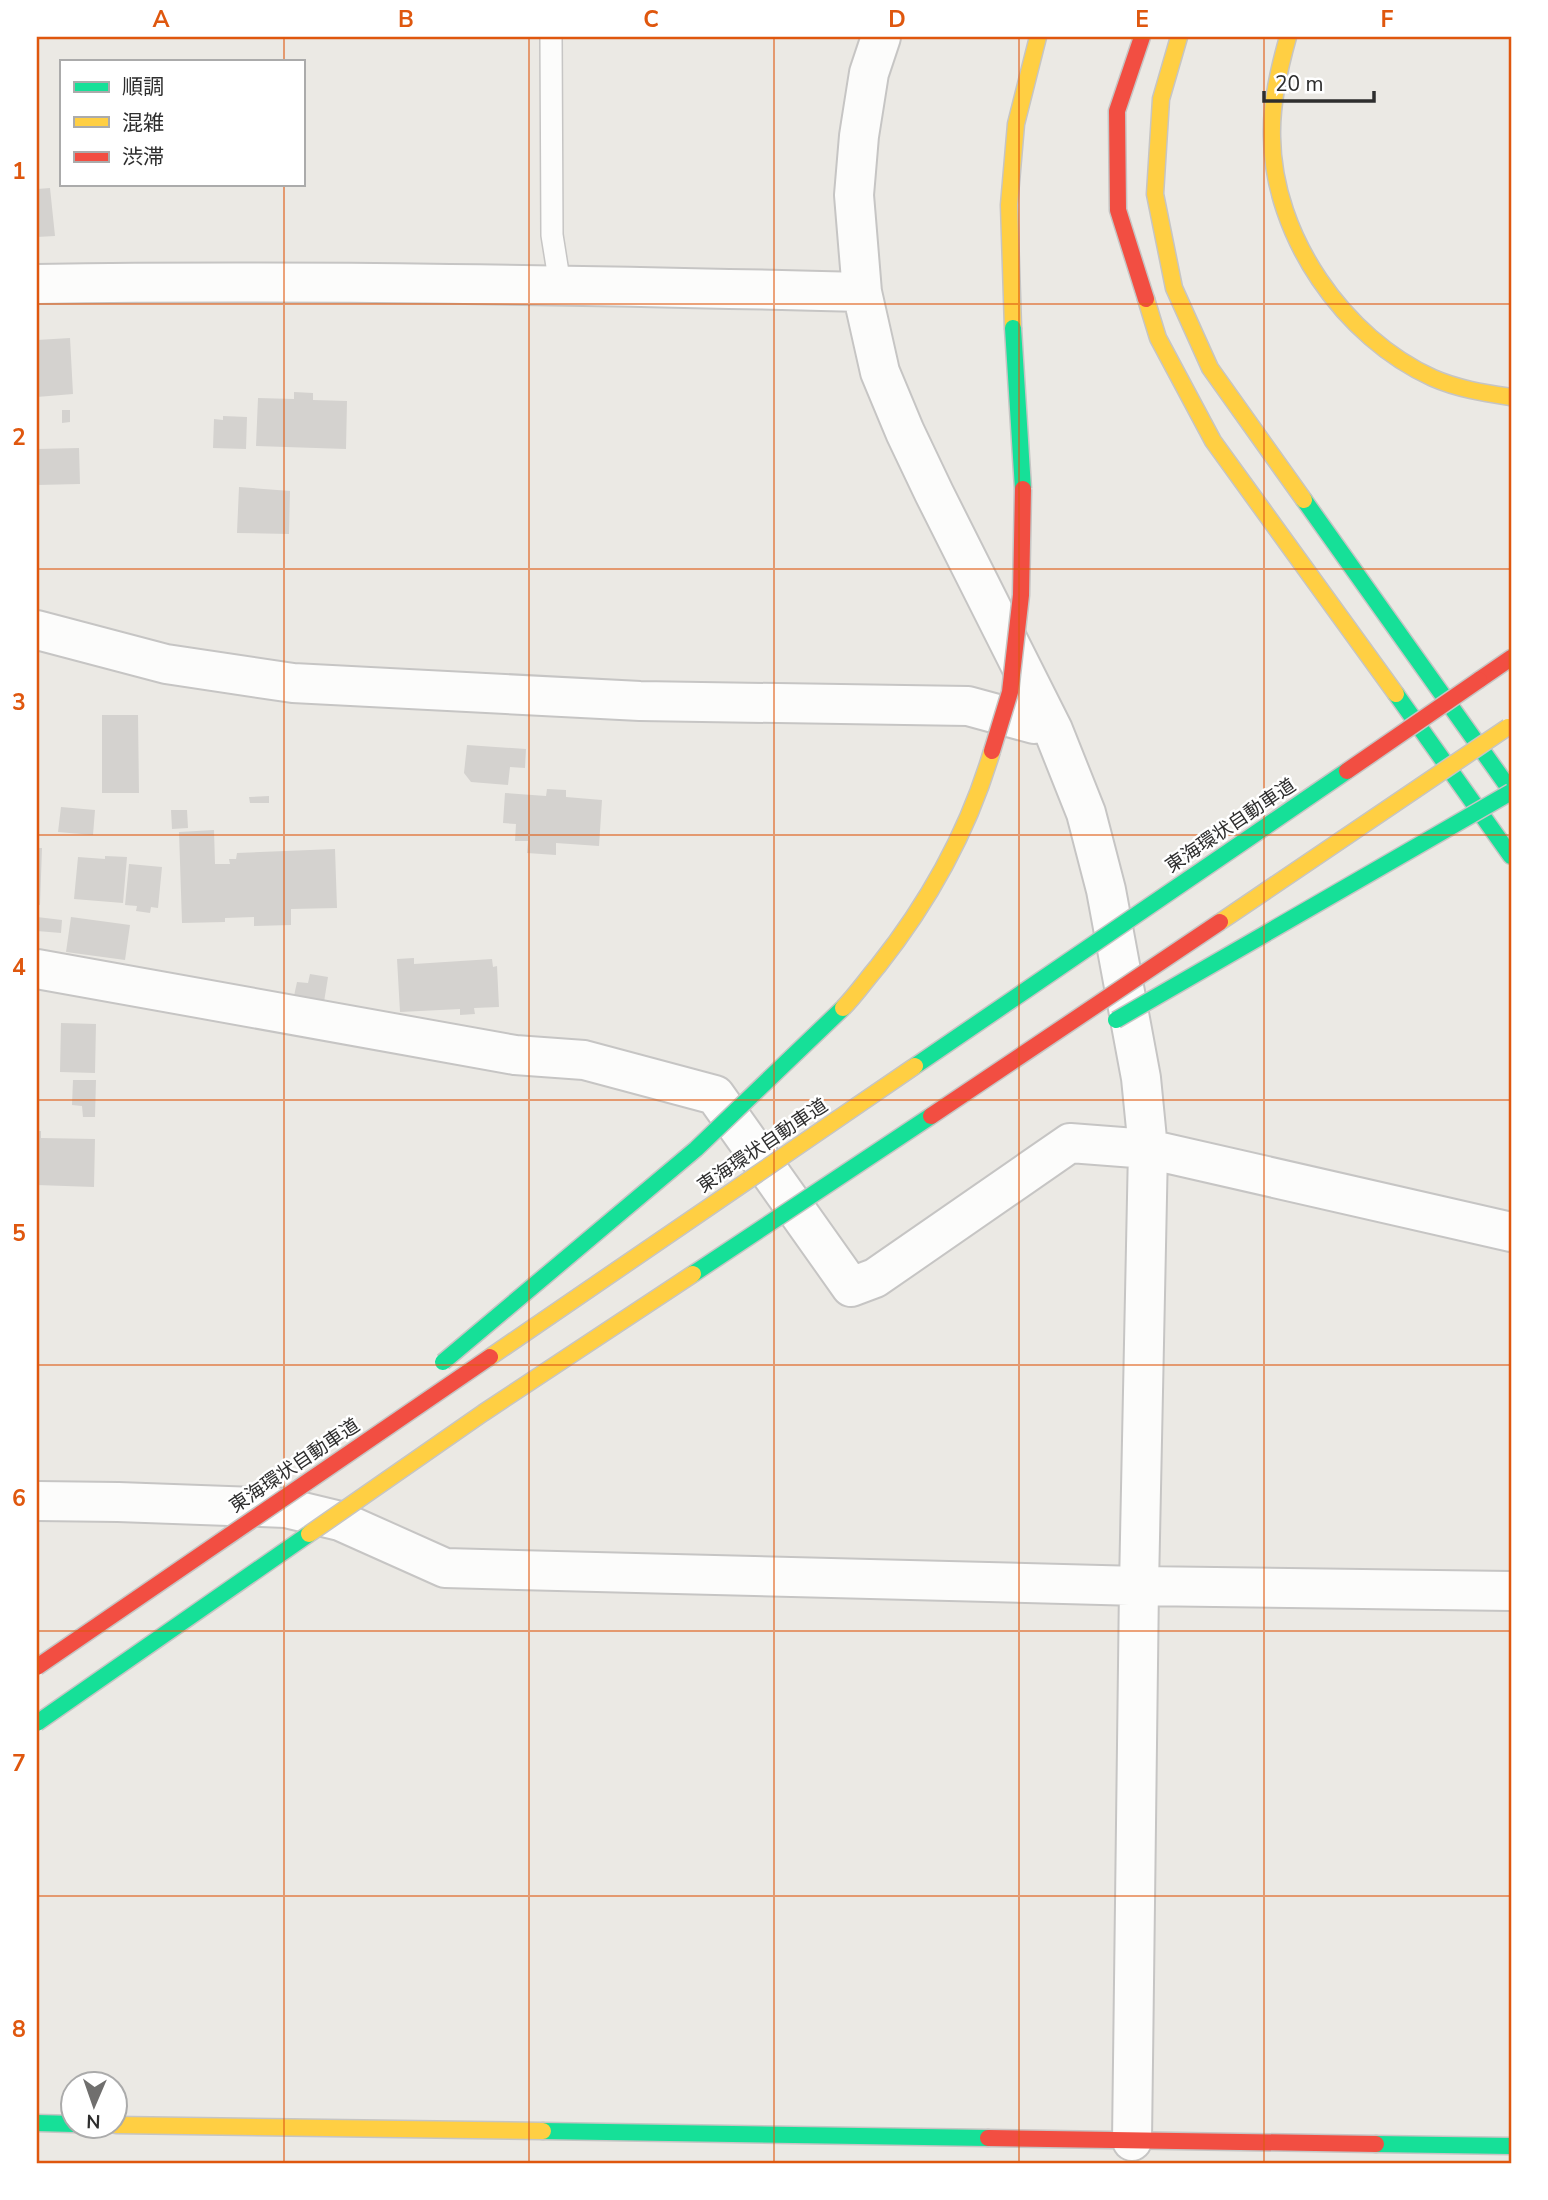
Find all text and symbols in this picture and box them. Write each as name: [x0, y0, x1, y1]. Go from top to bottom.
text: A: [152, 4, 170, 35]
text: B: [398, 4, 414, 35]
text: C: [643, 4, 659, 35]
text: D: [888, 4, 906, 35]
text: E: [1135, 4, 1149, 35]
text: F: [1381, 4, 1394, 35]
legend: [60, 60, 304, 186]
scale bar: [1264, 60, 1375, 104]
text: 20 m: [1275, 70, 1324, 98]
text: 順調: [122, 73, 164, 101]
text: 混雑: [122, 109, 164, 137]
text: 渋滞: [122, 143, 164, 171]
text: 1: [12, 156, 26, 187]
text: 2: [12, 422, 26, 453]
text: 3: [12, 687, 26, 718]
street label: 東海環状自動車道: [1160, 773, 1301, 879]
text: 4: [12, 952, 26, 983]
street label: 東海環状自動車道: [692, 1093, 833, 1199]
text: 5: [12, 1218, 26, 1249]
street label: 東海環状自動車道: [224, 1413, 365, 1519]
text: 6: [12, 1483, 26, 1514]
text: 7: [12, 1748, 26, 1779]
text: 8: [12, 2014, 26, 2045]
north arrow: [60, 2070, 130, 2140]
text: N: [86, 2108, 101, 2134]

